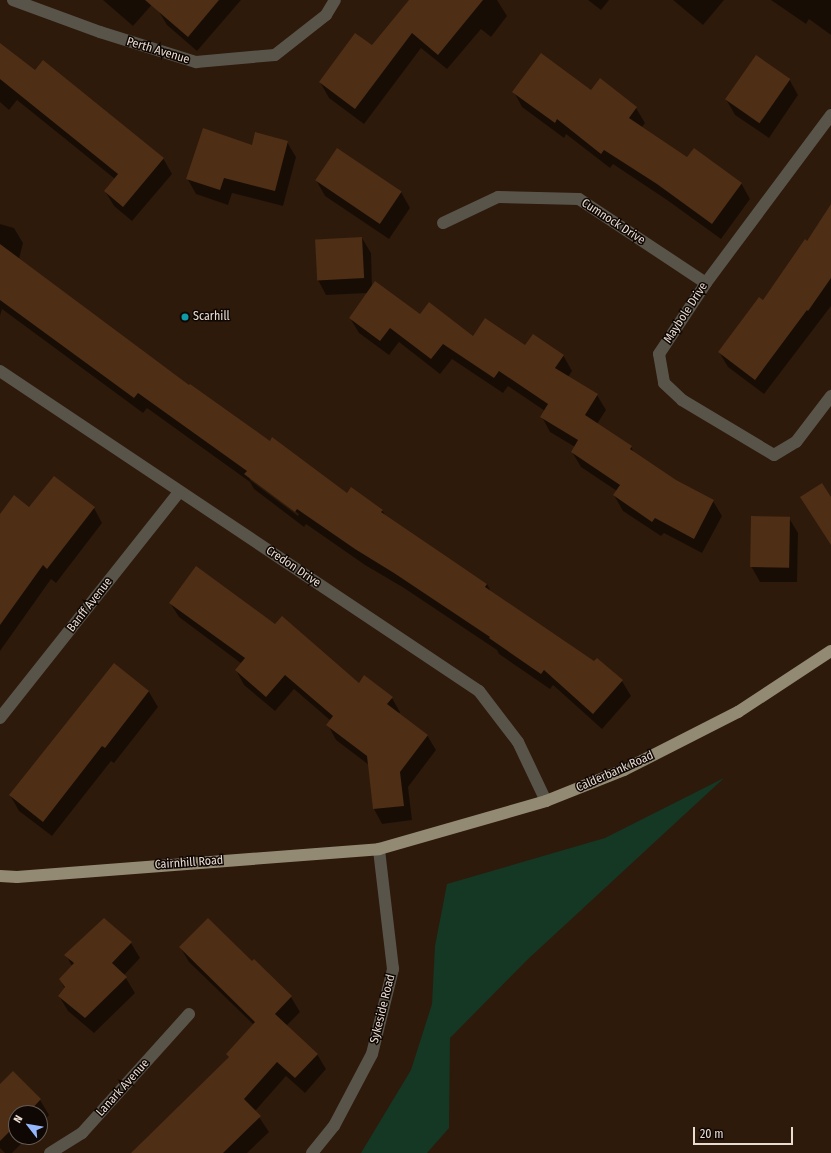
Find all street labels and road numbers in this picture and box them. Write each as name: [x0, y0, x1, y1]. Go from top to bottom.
street label: Perth Avenue: [125, 35, 191, 67]
street label: Cumnock Drive: [578, 196, 648, 248]
street label: Maybole Drive: [661, 280, 711, 346]
street label: Credon Drive: [263, 543, 323, 591]
street label: Banff Avenue: [64, 575, 116, 635]
street label: Calderbank Road: [574, 749, 656, 795]
street label: Cairnhill Road: [154, 853, 224, 873]
street label: Sykeside Road: [367, 973, 399, 1045]
street label: Lanark Avenue: [94, 1056, 152, 1120]

